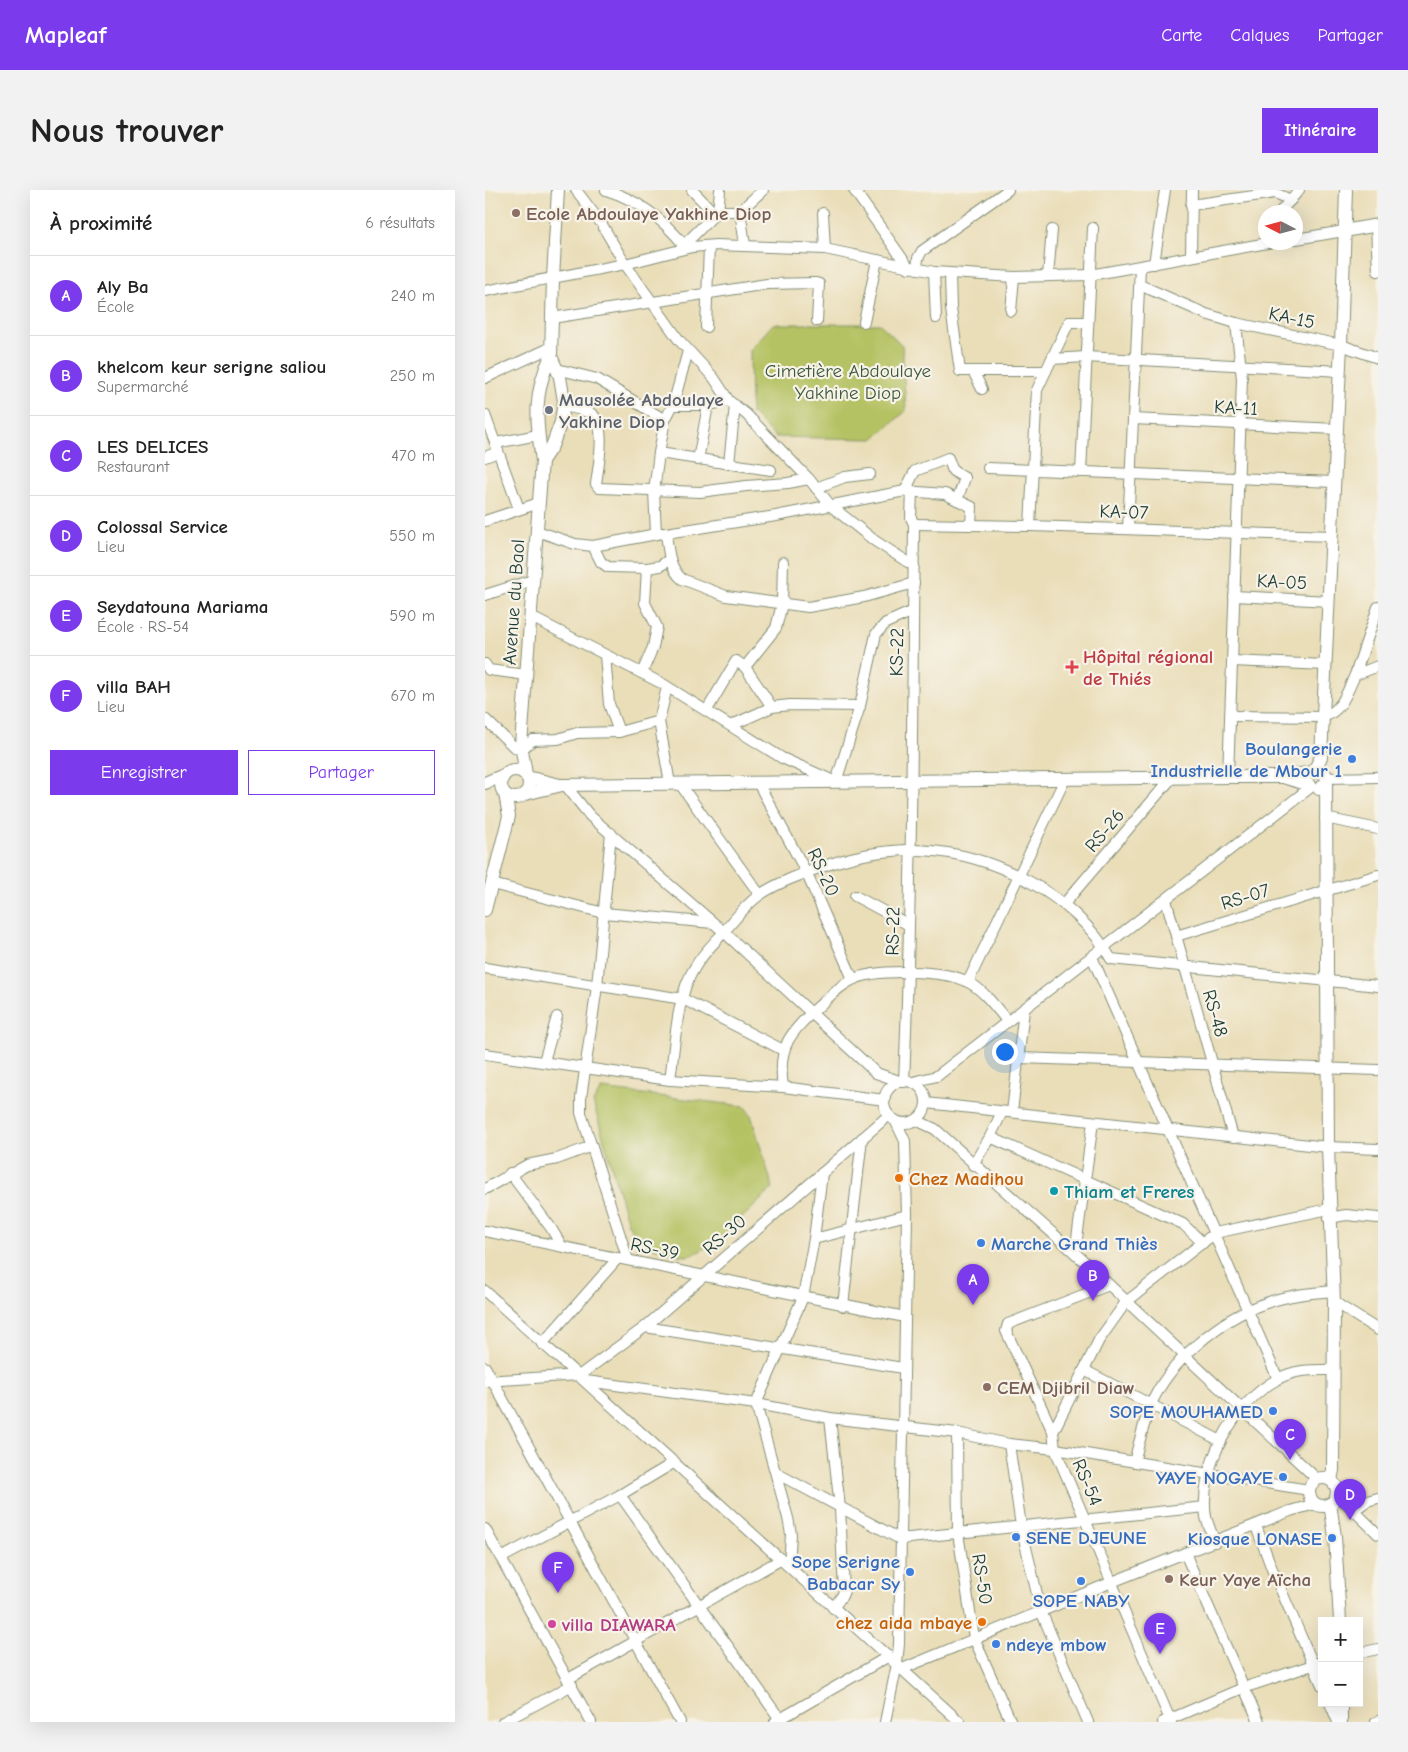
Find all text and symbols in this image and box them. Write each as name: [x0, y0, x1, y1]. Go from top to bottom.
text: Mapleaf: [25, 21, 106, 49]
text: Carte: [1161, 25, 1202, 46]
text: Calques: [1230, 25, 1290, 46]
text: Partager: [1318, 25, 1383, 46]
button: Itinéraire: [1262, 108, 1378, 153]
text: Nous trouver: [30, 110, 223, 151]
place label: Ecole Abdoulaye Yakhine Diop: [526, 203, 771, 225]
north arrow: [1258, 205, 1303, 250]
marker: Ecole Abdoulaye Yakhine Diop: [510, 207, 522, 219]
text: À proximité: [50, 211, 152, 235]
text: 6 résultats: [365, 214, 435, 232]
text: Aly Ba: [97, 276, 149, 298]
text: A: [62, 287, 70, 305]
text: 240 m: [391, 287, 435, 305]
text: École: [97, 298, 134, 316]
street label: KA-15: [1267, 302, 1317, 334]
text: khelcom keur serigne saliou: [97, 356, 326, 378]
park label: Cimetière Abdoulaye Yakhine Diop: [765, 360, 931, 404]
text: B: [61, 367, 71, 385]
text: 250 m: [390, 367, 435, 385]
text: Supermarché: [97, 378, 189, 396]
place label: Mausolée Abdoulaye Yakhine Diop: [559, 389, 724, 433]
street label: KA-11: [1214, 396, 1258, 420]
marker: Mausolée Abdoulaye Yakhine Diop: [543, 404, 555, 416]
text: LES DELICES: [97, 436, 208, 458]
text: C: [61, 447, 71, 465]
text: 470 m: [391, 447, 435, 465]
text: Restaurant: [97, 458, 169, 476]
street label: KA-07: [1099, 500, 1149, 524]
text: Colossal Service: [97, 516, 228, 538]
text: D: [61, 527, 71, 545]
text: 550 m: [389, 527, 435, 545]
text: Lieu: [97, 538, 125, 556]
street label: Avenue du Baol: [499, 538, 529, 666]
street label: KA-05: [1256, 570, 1308, 594]
text: Seydatouna Mariama: [97, 596, 269, 618]
text: E: [61, 607, 71, 625]
text: 590 m: [390, 607, 435, 625]
text: École · RS-54: [97, 618, 189, 636]
street label: KS-22: [886, 628, 908, 677]
place label: Hôpital régional de Thiés: [1083, 646, 1213, 690]
marker: Hôpital régional de Thiés: [1065, 660, 1079, 674]
text: villa BAH: [97, 676, 171, 698]
text: F: [61, 687, 71, 705]
text: 670 m: [390, 687, 435, 705]
text: Lieu: [97, 698, 125, 716]
place label: Boulangerie Industrielle de Mbour 1: [1150, 738, 1342, 782]
button: Enregistrer: [50, 750, 238, 795]
button: Partager: [248, 750, 435, 795]
marker: Boulangerie Industrielle de Mbour 1: [1346, 753, 1358, 765]
street label: RS-26: [1080, 805, 1129, 857]
street label: RS-20: [802, 845, 844, 900]
street label: RS-07: [1218, 879, 1272, 915]
street label: RS-22: [882, 906, 904, 956]
street label: RS-48: [1198, 987, 1232, 1040]
your location: [992, 1039, 1018, 1065]
place label: Chez Madihou: [909, 1168, 1024, 1190]
marker: Chez Madihou: [893, 1172, 905, 1184]
place label: Thiam et Freres: [1064, 1181, 1194, 1203]
marker: Thiam et Freres: [1048, 1185, 1060, 1197]
street label: RS-30: [698, 1210, 751, 1260]
street label: RS-39: [628, 1233, 681, 1265]
place label: Marche Grand Thiès: [991, 1233, 1157, 1255]
marker: Marche Grand Thiès: [975, 1237, 987, 1249]
pin: B: [1077, 1260, 1109, 1301]
pin: A: [957, 1264, 989, 1305]
place label: CEM Djibril Diaw: [997, 1377, 1135, 1399]
marker: CEM Djibril Diaw: [981, 1381, 993, 1393]
place label: SOPE MOUHAMED: [1110, 1401, 1263, 1423]
marker: SOPE MOUHAMED: [1267, 1405, 1279, 1417]
pin: C: [1274, 1419, 1306, 1460]
street label: RS-54: [1067, 1456, 1107, 1509]
place label: YAYE NOGAYE: [1156, 1467, 1273, 1489]
marker: YAYE NOGAYE: [1277, 1471, 1289, 1483]
pin: D: [1334, 1479, 1366, 1520]
place label: SENE DJEUNE: [1026, 1527, 1146, 1549]
place label: Kiosque LONASE: [1187, 1528, 1322, 1550]
marker: SENE DJEUNE: [1010, 1531, 1022, 1543]
marker: Kiosque LONASE: [1326, 1532, 1338, 1544]
place label: Sope Serigne Babacar Sy: [792, 1551, 900, 1595]
pin: F: [542, 1552, 574, 1593]
street label: RS-50: [967, 1552, 997, 1606]
marker: Sope Serigne Babacar Sy: [904, 1566, 916, 1578]
place label: Keur Yaye Aïcha: [1179, 1569, 1311, 1591]
marker: Keur Yaye Aïcha: [1163, 1573, 1175, 1585]
marker: SOPE NABY: [1075, 1575, 1087, 1587]
place label: SOPE NABY: [1033, 1590, 1130, 1612]
place label: chez aida mbaye: [836, 1612, 972, 1634]
pin: E: [1144, 1613, 1176, 1654]
place label: villa DIAWARA: [561, 1614, 676, 1636]
marker: chez aida mbaye: [976, 1616, 988, 1628]
map controls: [1318, 1617, 1363, 1707]
button: +: [1318, 1617, 1363, 1662]
marker: villa DIAWARA: [546, 1618, 558, 1630]
place label: ndeye mbow: [1006, 1634, 1107, 1656]
marker: ndeye mbow: [990, 1638, 1002, 1650]
button: −: [1318, 1662, 1363, 1707]

